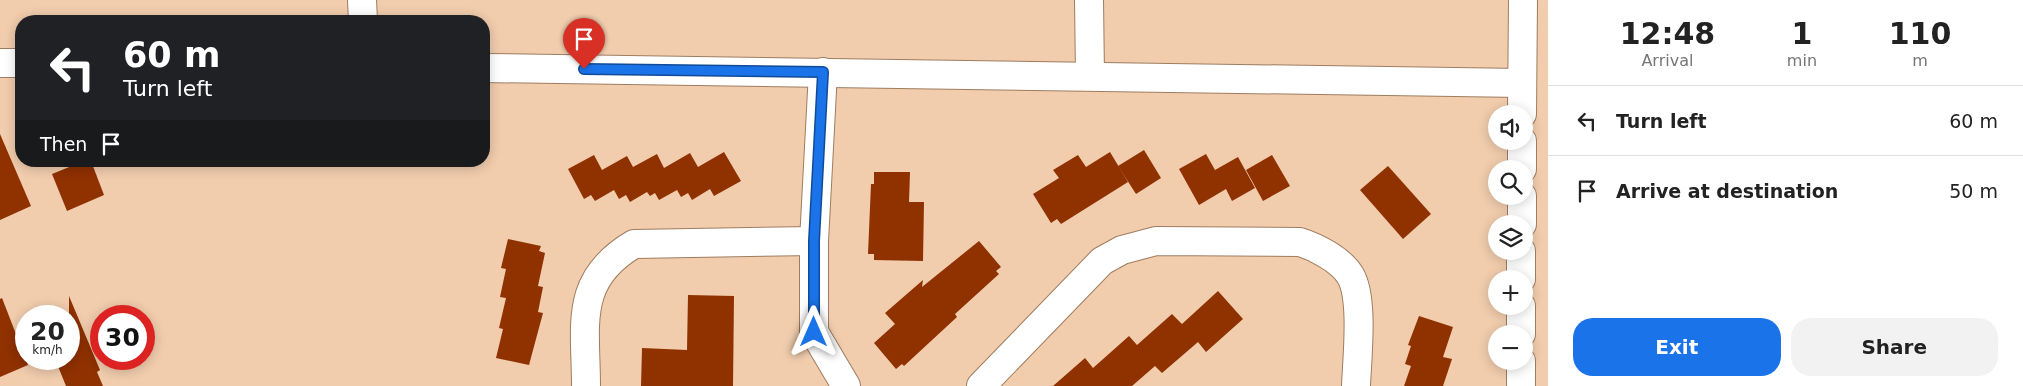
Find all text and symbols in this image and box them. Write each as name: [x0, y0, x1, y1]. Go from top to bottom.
text: 12:48: [1620, 16, 1715, 51]
text: 1: [1791, 16, 1812, 51]
text: 110: [1889, 16, 1951, 51]
pin: [563, 18, 605, 69]
icon: arrive: [570, 25, 598, 53]
icon: left: [40, 35, 105, 100]
text: 60 m: [123, 35, 220, 75]
text: Arrival: [1641, 51, 1693, 70]
text: min: [1787, 51, 1817, 70]
text: m: [1912, 51, 1928, 70]
text: Turn left: [123, 76, 212, 101]
map controls: [1488, 105, 1533, 370]
button: sound: [1488, 105, 1533, 150]
icon: left: [1573, 107, 1601, 135]
text: Turn left: [1616, 110, 1707, 132]
text: 60 m: [1949, 110, 1998, 132]
icon: arrive: [97, 130, 125, 158]
text: Then: [40, 133, 87, 155]
button: search: [1488, 160, 1533, 205]
icon: arrive: [1573, 177, 1601, 205]
text: Arrive at destination: [1616, 180, 1838, 202]
text: 50 m: [1949, 180, 1998, 202]
button: layers: [1488, 215, 1533, 260]
button: +: [1488, 270, 1533, 315]
speed limit sign: 30: [90, 305, 155, 370]
position arrow: [787, 305, 839, 357]
text: 20: [30, 317, 65, 346]
button: Exit: [1573, 318, 1781, 376]
button: Share: [1791, 318, 1998, 376]
button: −: [1488, 325, 1533, 370]
text: km/h: [32, 343, 63, 357]

